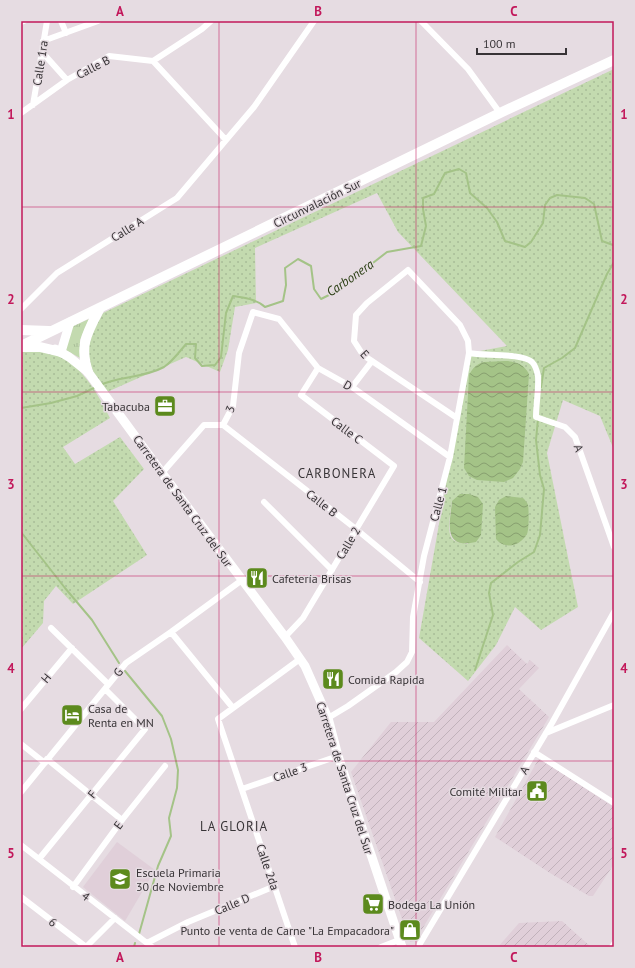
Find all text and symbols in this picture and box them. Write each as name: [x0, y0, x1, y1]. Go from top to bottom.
text: A: [116, 3, 124, 20]
text: B: [314, 3, 322, 20]
text: C: [510, 3, 518, 20]
scale bar: [477, 30, 566, 56]
text: 100 m: [483, 36, 516, 51]
street label: Calle 1ra: [29, 39, 51, 87]
street label: Calle B: [74, 52, 112, 82]
text: 1: [7, 106, 15, 123]
text: 1: [620, 106, 628, 123]
street label: Circunvalación Sur: [271, 175, 363, 231]
street label: Calle A: [108, 213, 146, 245]
water label: Carbonera: [323, 255, 377, 300]
text: 2: [7, 291, 15, 308]
text: 2: [620, 291, 628, 308]
street label: E: [357, 347, 373, 361]
street label: D: [341, 377, 355, 394]
office icon: Tabacuba: [152, 393, 178, 419]
place label: Tabacuba: [102, 399, 150, 414]
street label: 3: [222, 403, 238, 415]
street label: Calle C: [328, 413, 366, 447]
street label: Carretera de Santa Cruz del Sur: [130, 432, 236, 570]
street label: A: [571, 442, 587, 454]
district label: CARBONERA: [298, 465, 376, 482]
text: 3: [7, 476, 15, 493]
text: 3: [620, 476, 628, 493]
street label: Calle 1: [426, 485, 450, 523]
street label: Calle B: [303, 486, 341, 520]
street label: Calle 2: [332, 524, 364, 562]
restaurant icon: Cafetería Brisas: [244, 565, 270, 591]
place label: Cafetería Brisas: [272, 571, 351, 586]
text: 4: [7, 660, 15, 677]
text: 4: [620, 660, 628, 677]
street label: G: [110, 664, 126, 680]
restaurant icon: Comida Rapida: [320, 666, 346, 692]
street label: H: [38, 670, 54, 686]
place label: Comida Rapida: [348, 672, 425, 687]
street label: Carretera de Santa Cruz del Sur: [313, 700, 377, 856]
place label: Casa de Renta en MN: [88, 701, 154, 730]
hotel icon: Casa de Renta en MN: [59, 702, 85, 728]
street label: Calle 3: [271, 759, 309, 785]
street label: A: [516, 763, 532, 777]
public building icon: Comité Militar: [524, 778, 550, 804]
place label: Comité Militar: [449, 784, 522, 799]
street label: F: [84, 787, 100, 801]
street label: E: [110, 818, 126, 832]
district label: LA GLORIA: [200, 818, 268, 835]
street label: Calle 2da: [253, 842, 283, 892]
text: 5: [7, 845, 15, 862]
text: 5: [620, 845, 628, 862]
place label: Escuela Primaria 30 de Noviembre: [136, 865, 224, 894]
school or university icon: Escuela Primaria 30 de Noviembre: [107, 866, 133, 892]
street label: 4: [79, 888, 93, 904]
street label: Calle D: [212, 890, 252, 918]
supermarket icon: Bodega La Unión: [360, 891, 386, 917]
place label: Bodega La Unión: [388, 897, 475, 912]
street label: 6: [46, 914, 60, 930]
shop icon: Punto de venta de Carne "La Empacadora": [397, 917, 423, 943]
place label: Punto de venta de Carne "La Empacadora": [181, 923, 394, 938]
text: A: [116, 949, 124, 966]
text: B: [314, 949, 322, 966]
text: C: [510, 949, 518, 966]

